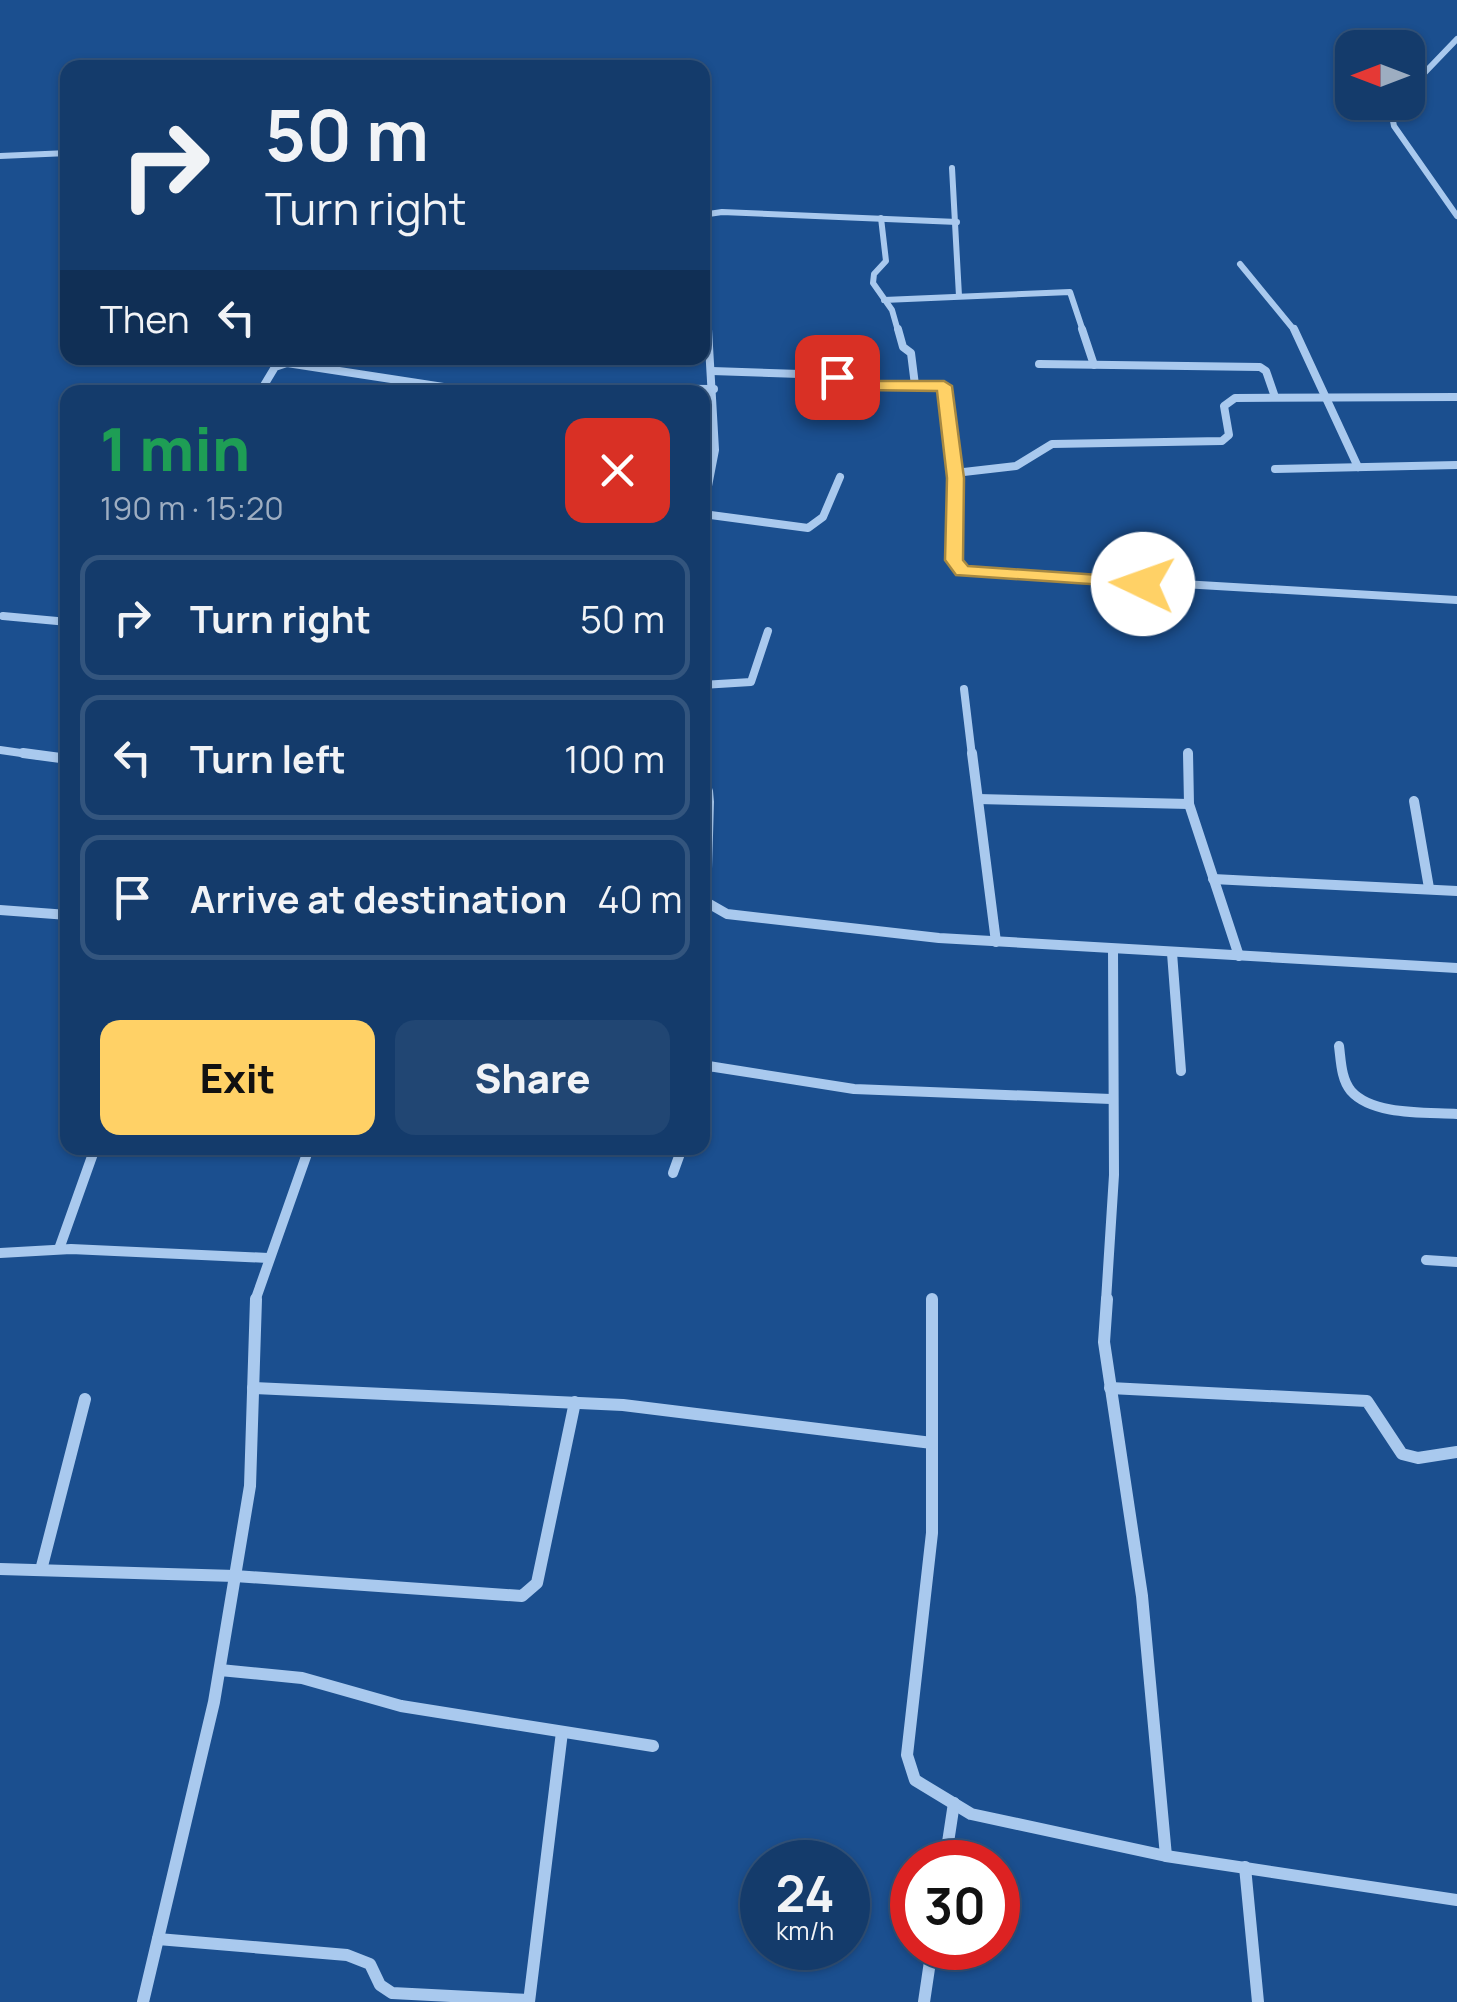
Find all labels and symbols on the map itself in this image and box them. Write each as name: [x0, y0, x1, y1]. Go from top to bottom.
north arrow: [1335, 30, 1425, 120]
pin: [795, 335, 880, 420]
position arrow: [1091, 532, 1195, 636]
speed limit sign: 30: [890, 1840, 1020, 1970]

